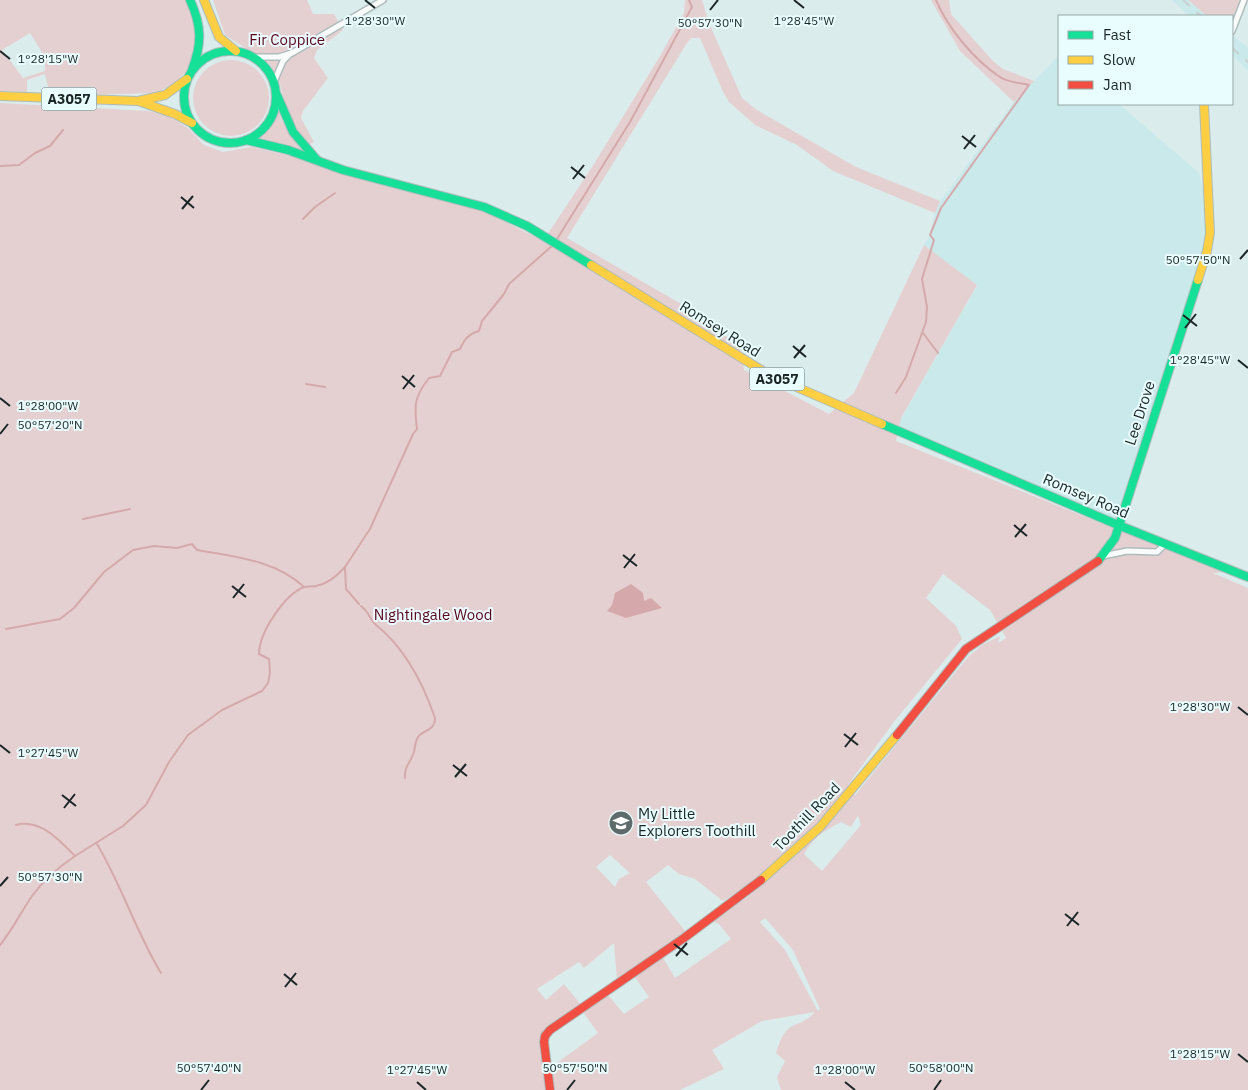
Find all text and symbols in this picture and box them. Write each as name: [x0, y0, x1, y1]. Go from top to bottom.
text: 1°28'30"W: [345, 13, 406, 28]
text: 1°28'45"W: [774, 13, 835, 28]
text: 50°57'30"N: [677, 15, 743, 30]
legend: [1058, 15, 1233, 105]
text: Fast: [1103, 25, 1131, 44]
park label: Fir Coppice: [249, 30, 325, 49]
text: Slow: [1103, 50, 1136, 69]
text: 1°28'15"W: [18, 51, 79, 66]
text: Jam: [1103, 75, 1132, 94]
road number: A3057: [42, 88, 96, 110]
text: 50°57'50"N: [1165, 252, 1231, 267]
street label: Romsey Road: [676, 296, 764, 361]
text: 1°28'45"W: [1170, 352, 1231, 367]
road number: A3057: [750, 368, 804, 390]
street label: Lee Drove: [1120, 378, 1159, 447]
text: 1°28'00"W: [18, 398, 79, 413]
text: 50°57'20"N: [17, 417, 83, 432]
street label: Romsey Road: [1040, 469, 1132, 522]
park label: Nightingale Wood: [374, 605, 492, 624]
text: 1°28'30"W: [1170, 699, 1231, 714]
text: 1°27'45"W: [18, 745, 79, 760]
street label: Toothill Road: [769, 778, 844, 855]
place label: My Little Explorers Toothill: [638, 804, 756, 840]
school or university icon: My Little Explorers Toothill: [608, 810, 634, 836]
text: 50°57'30"N: [17, 869, 83, 884]
text: 1°28'15"W: [1170, 1046, 1231, 1061]
text: 50°57'40"N: [176, 1060, 242, 1075]
text: 50°57'50"N: [542, 1060, 608, 1075]
text: 50°58'00"N: [908, 1060, 974, 1075]
text: 1°27'45"W: [387, 1062, 448, 1077]
text: 1°28'00"W: [815, 1062, 876, 1077]

